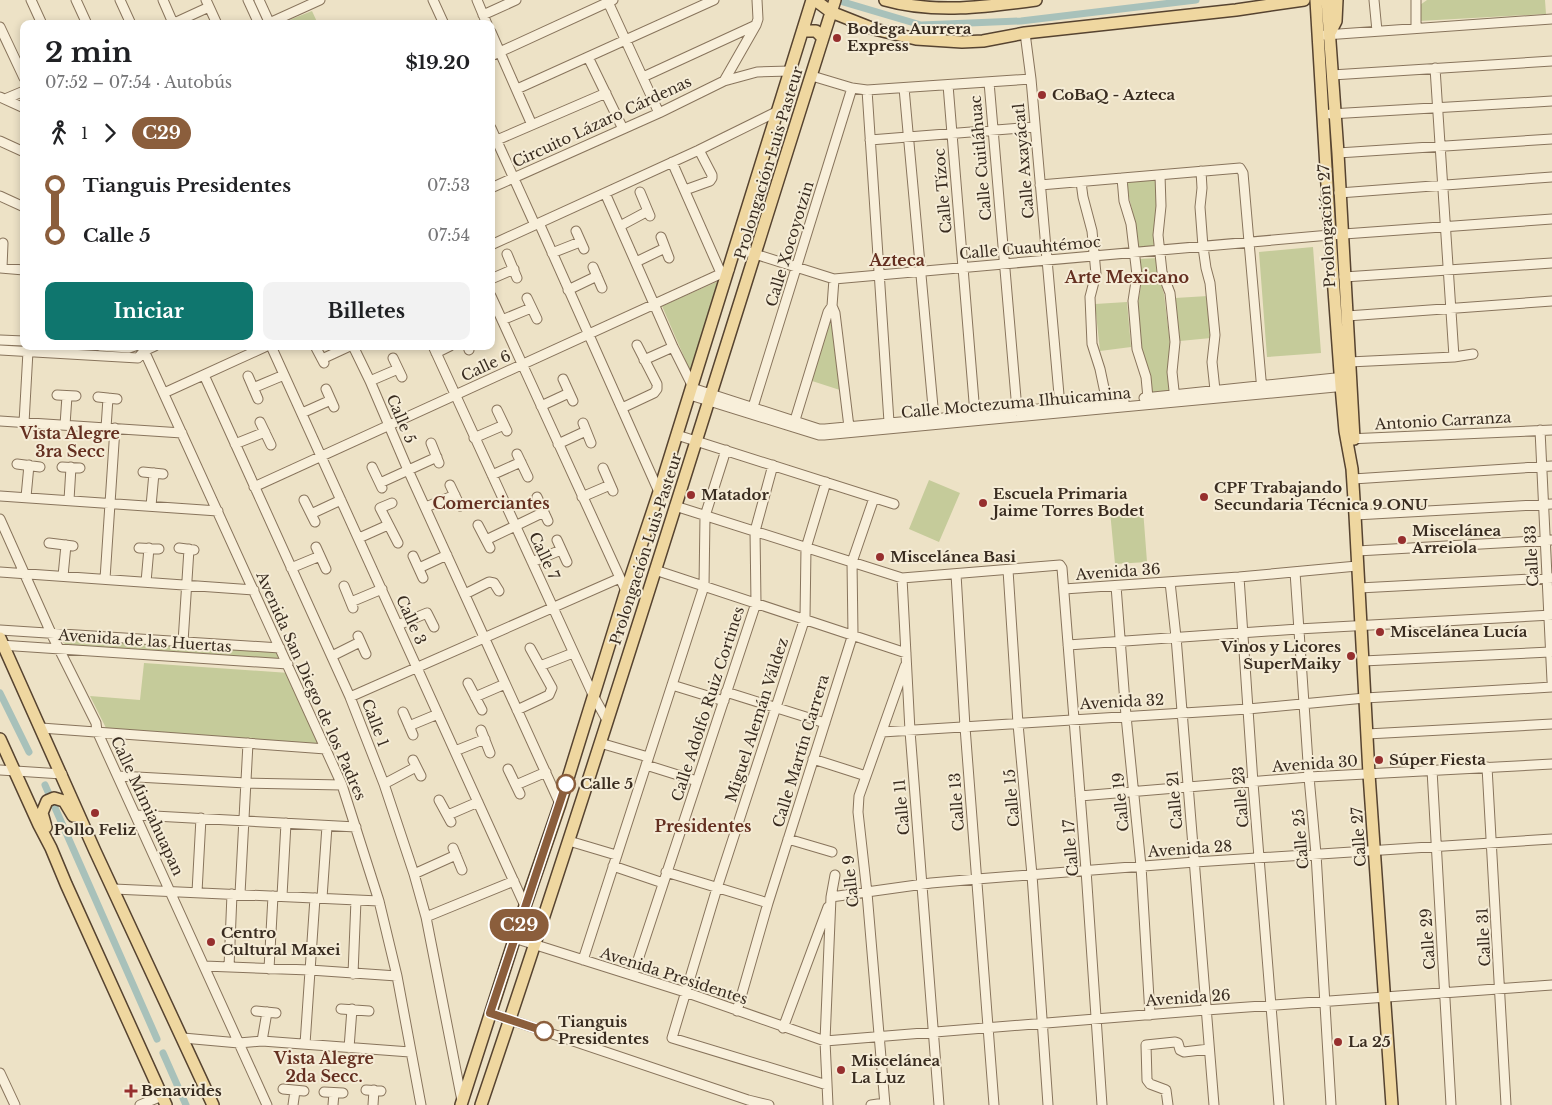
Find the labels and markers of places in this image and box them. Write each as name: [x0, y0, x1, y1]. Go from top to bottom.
place label: Bodega Aurrera Express: [847, 19, 972, 55]
marker: Bodega Aurrera Express: [831, 32, 843, 44]
place label: CoBaQ - Azteca: [1052, 85, 1175, 104]
marker: CoBaQ - Azteca: [1036, 89, 1048, 101]
place label: CPF Trabajando Secundaria Técnica 9 ONU: [1214, 478, 1429, 514]
place label: Escuela Primaria Jaime Torres Bodet: [990, 484, 1144, 520]
place label: Matador: [701, 485, 769, 504]
marker: Matador: [685, 489, 697, 501]
marker: CPF Trabajando Secundaria Técnica 9 ONU: [1198, 491, 1210, 503]
marker: Escuela Primaria Jaime Torres Bodet: [977, 497, 989, 509]
place label: Miscelánea Arreiola: [1411, 521, 1501, 557]
marker: Miscelánea Arreiola: [1396, 534, 1408, 546]
place label: Miscelánea Basi: [890, 547, 1017, 566]
marker: Miscelánea Basi: [874, 551, 886, 563]
place label: Miscelánea Lucía: [1390, 622, 1528, 641]
marker: Miscelánea Lucía: [1374, 626, 1386, 638]
place label: Vinos y Licores SuperMaiky: [1220, 637, 1341, 673]
marker: Vinos y Licores SuperMaiky: [1345, 650, 1357, 662]
place label: Súper Fiesta: [1389, 750, 1486, 769]
marker: Súper Fiesta: [1373, 754, 1385, 766]
marker: Calle 5: [556, 774, 576, 794]
place label: Calle 5: [580, 774, 633, 793]
marker: Pollo Feliz: [89, 807, 101, 819]
place label: Pollo Feliz: [54, 820, 136, 839]
place label: Centro Cultural Maxei: [221, 923, 341, 959]
marker: Centro Cultural Maxei: [205, 936, 217, 948]
place label: Tianguis Presidentes: [558, 1012, 649, 1048]
marker: Tianguis Presidentes: [534, 1021, 554, 1041]
place label: La 25: [1348, 1032, 1391, 1051]
marker: La 25: [1332, 1036, 1344, 1048]
place label: Miscelánea La Luz: [851, 1051, 940, 1087]
marker: Miscelánea La Luz: [835, 1064, 847, 1076]
place label: Benavides: [141, 1081, 222, 1100]
marker: Benavides: [125, 1085, 137, 1097]

